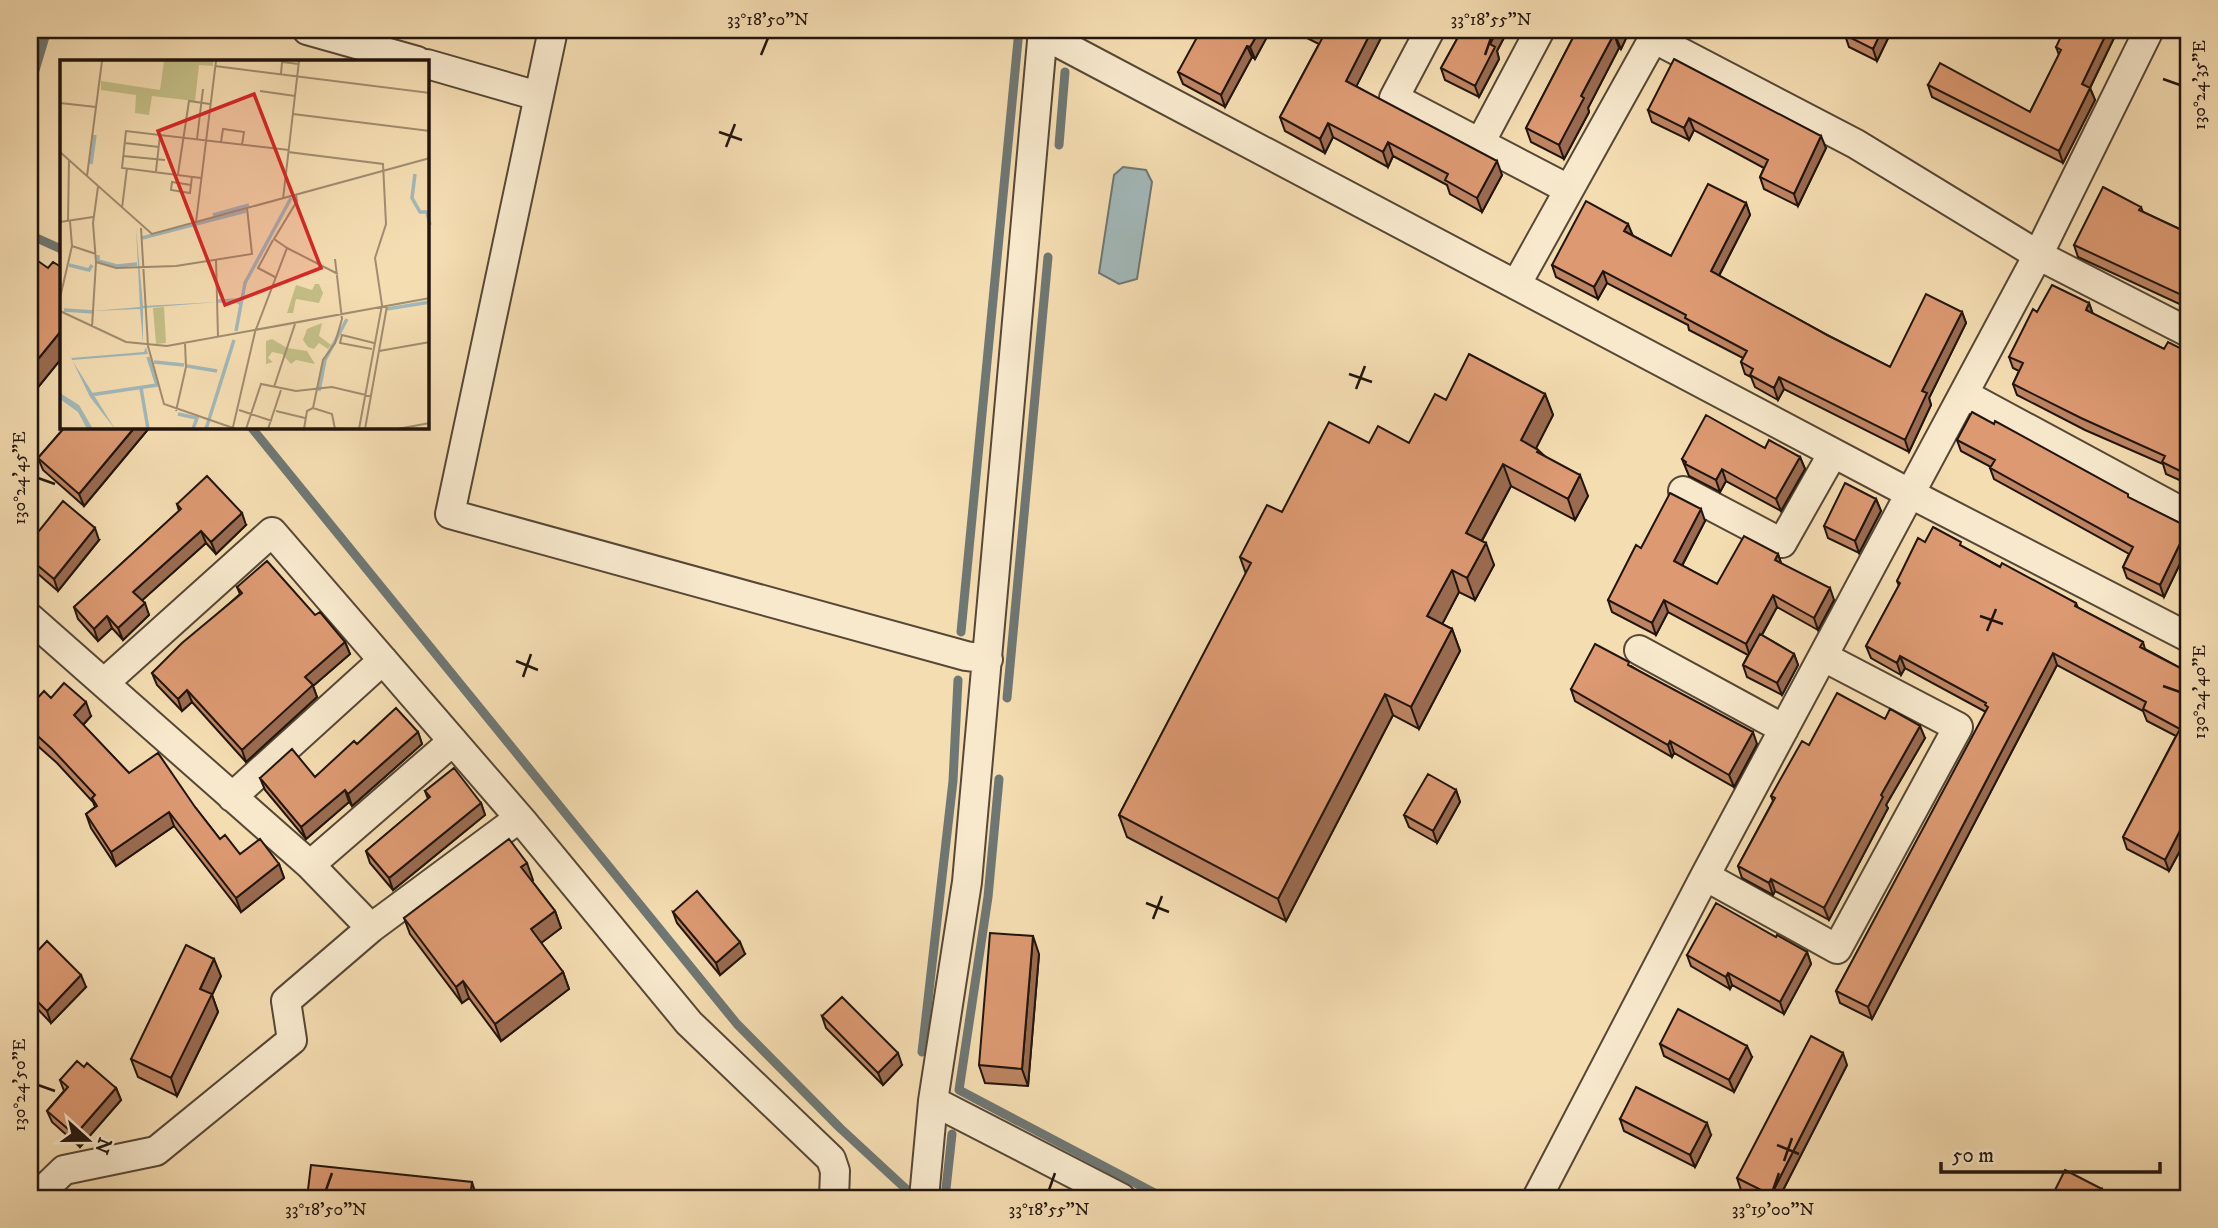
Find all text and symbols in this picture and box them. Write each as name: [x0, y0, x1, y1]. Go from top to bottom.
text: 33°18'50"N: [727, 9, 809, 31]
text: 33°18'55"N: [1450, 9, 1532, 31]
text: 130°24'35"E: [2189, 40, 2211, 130]
inset map: [60, 60, 429, 429]
text: 130°24'45"E: [9, 431, 31, 525]
text: 130°24'40"E: [2189, 645, 2211, 739]
text: 130°24'50"E: [9, 1038, 31, 1131]
north arrow: [52, 1106, 122, 1176]
scale bar: [1941, 1130, 2160, 1174]
text: N: [89, 1134, 116, 1157]
text: 50 m: [1952, 1143, 1994, 1169]
text: 33°18'50"N: [285, 1199, 367, 1221]
text: 33°18'55"N: [1008, 1199, 1090, 1221]
text: 33°19'00"N: [1732, 1199, 1814, 1221]

